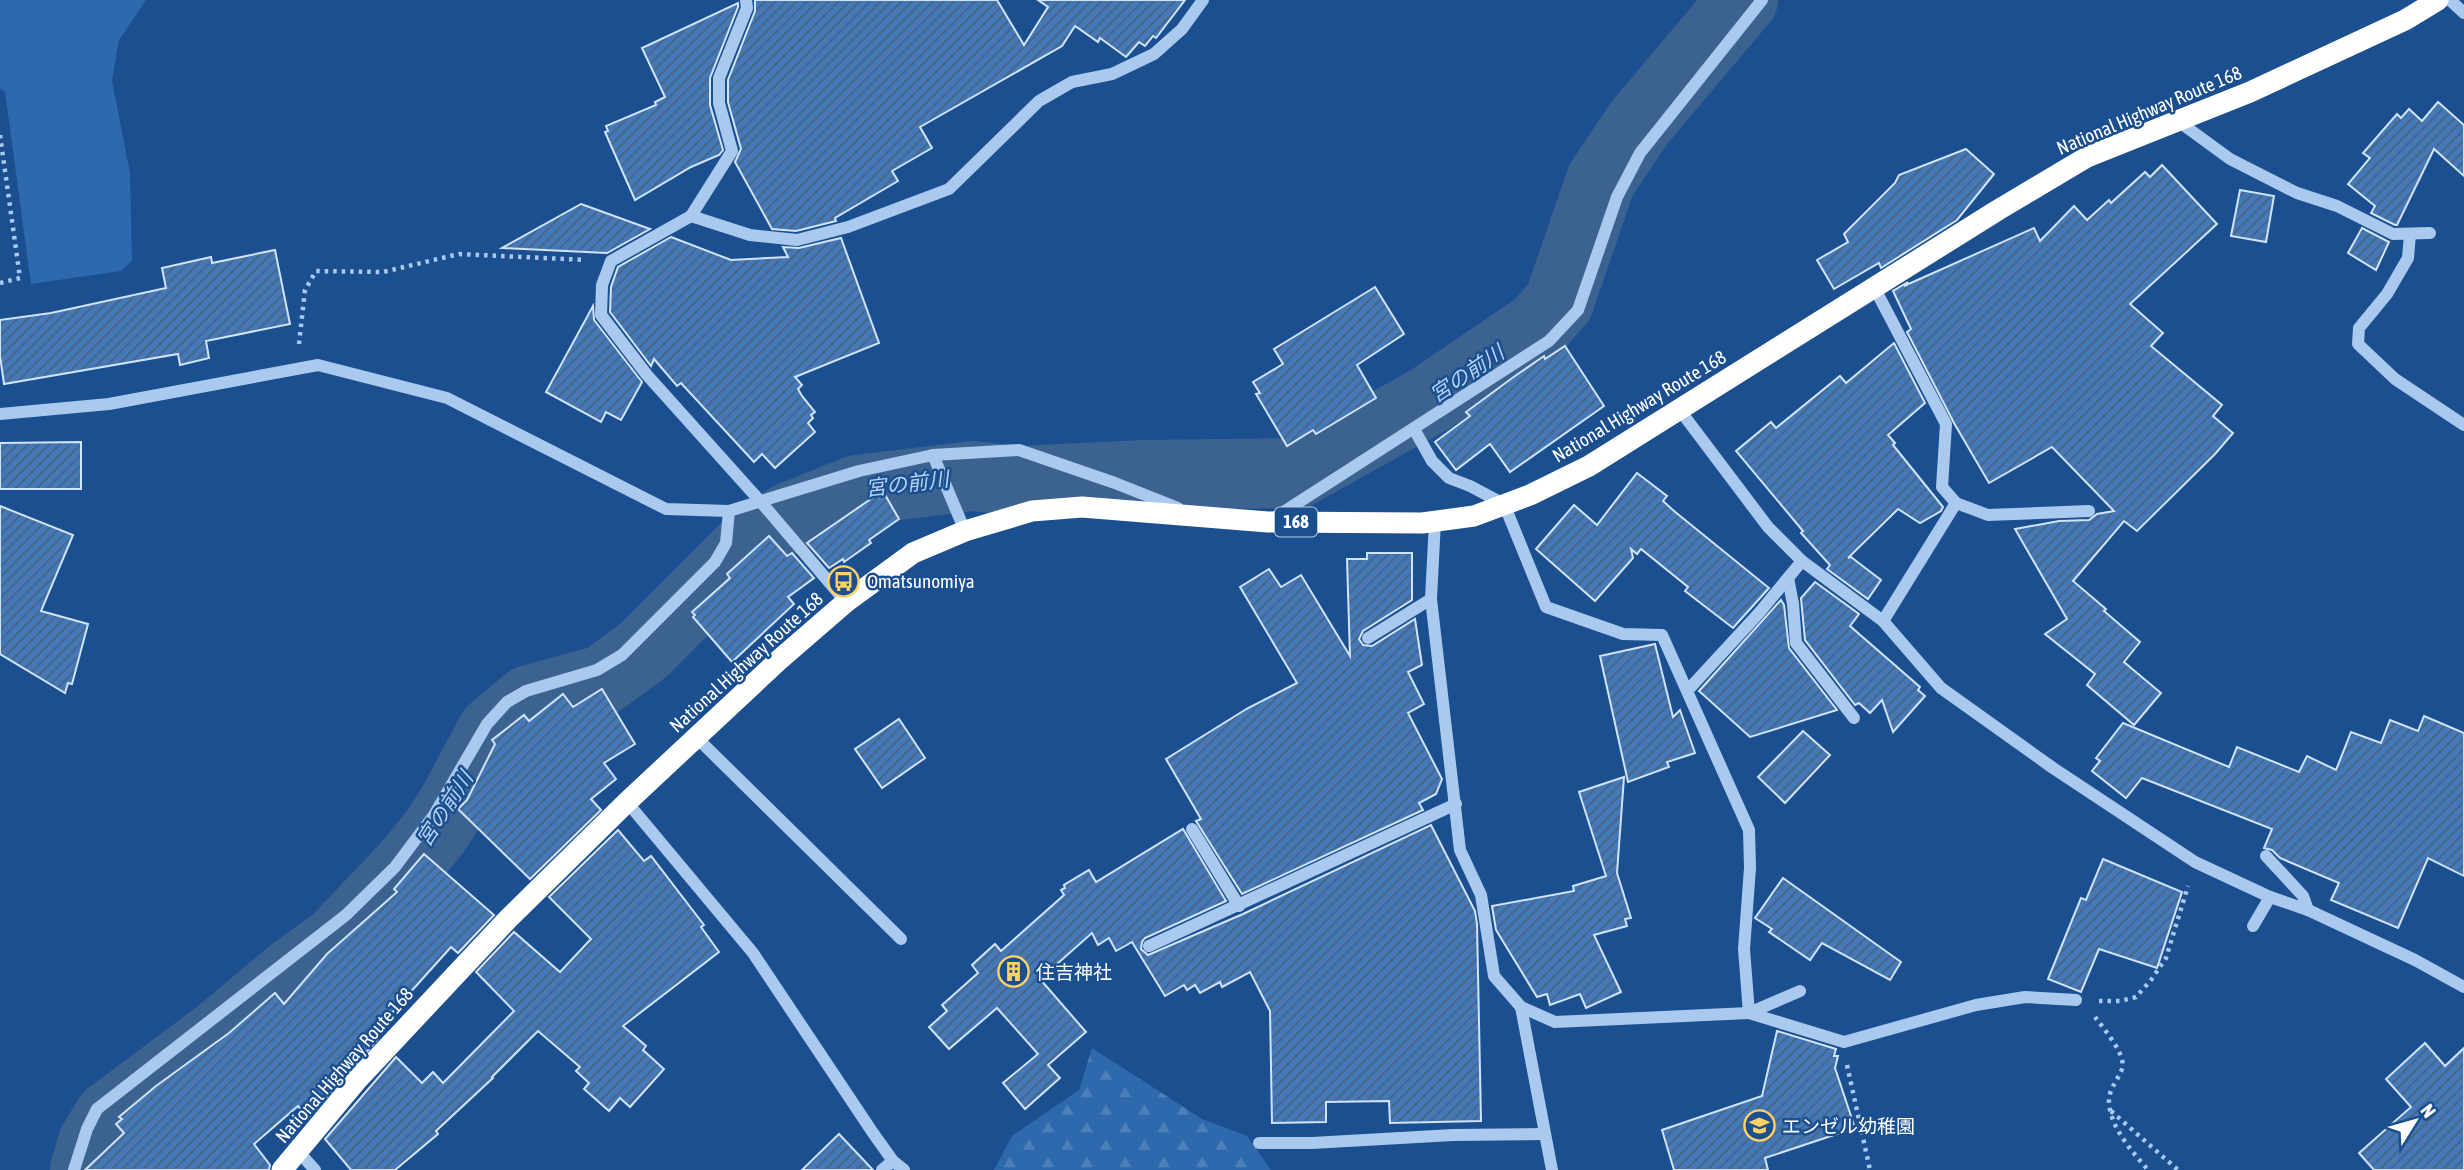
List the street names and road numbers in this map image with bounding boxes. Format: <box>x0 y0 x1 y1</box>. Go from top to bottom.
street label: National Highway Route 168 <box>2053 61 2245 159</box>
street label: National Highway Route 168 <box>1548 345 1730 467</box>
road number: 168 <box>1275 508 1317 536</box>
street label: National Highway Route 168 <box>665 587 827 737</box>
street label: National Highway Route 168 <box>271 983 417 1147</box>

